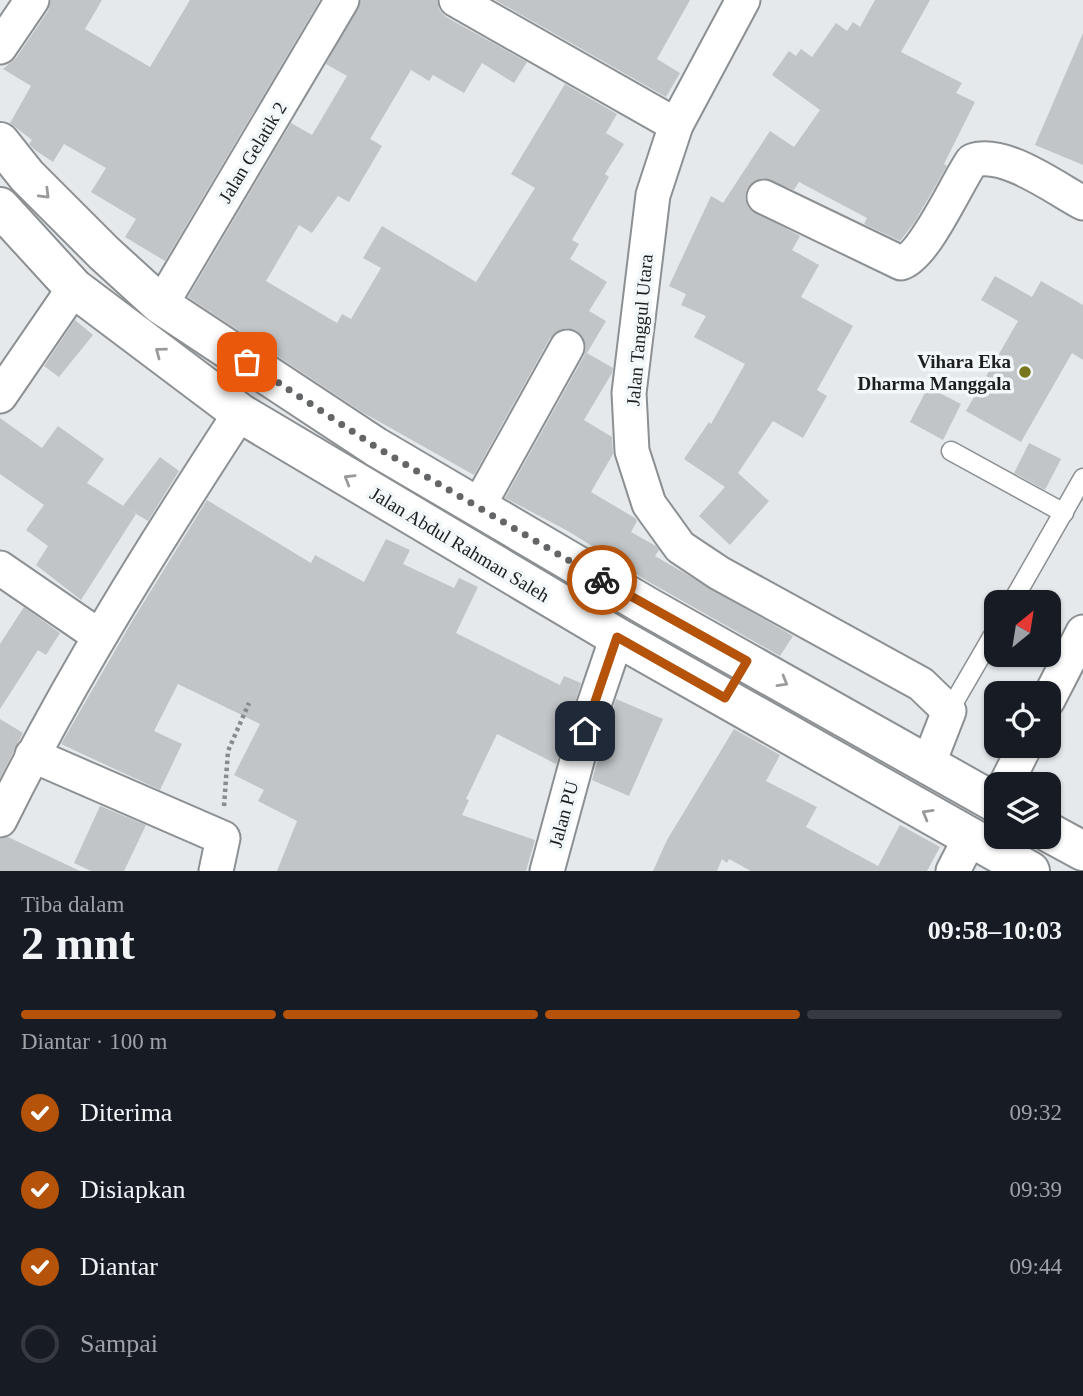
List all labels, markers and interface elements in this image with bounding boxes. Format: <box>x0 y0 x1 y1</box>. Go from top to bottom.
street label: Jalan Gelatik 2 <box>214 98 291 207</box>
one-way arrow <box>36 185 49 198</box>
street label: Jalan Tanggul Utara <box>622 253 657 407</box>
pin <box>217 332 277 392</box>
icon: bag <box>228 343 266 381</box>
one-way arrow <box>155 348 168 360</box>
place label: Vihara Eka Dharma Manggala <box>857 351 1011 394</box>
marker: Vihara Eka Dharma Manggala <box>1017 364 1033 380</box>
one-way arrow <box>343 474 356 487</box>
street label: Jalan Abdul Rahman Saleh <box>366 483 554 607</box>
courier <box>567 545 637 615</box>
icon: bike <box>583 561 621 599</box>
north arrow <box>984 590 1060 667</box>
map controls <box>984 590 1061 849</box>
one-way arrow <box>776 674 789 687</box>
button: locate <box>984 681 1061 758</box>
pin <box>555 701 615 761</box>
icon: home <box>566 712 604 750</box>
button: layers <box>984 772 1061 849</box>
street label: Jalan PU <box>545 778 583 850</box>
one-way arrow <box>922 809 935 822</box>
text: Tiba dalam <box>21 892 124 917</box>
text: 09:58–10:03 <box>928 916 1062 945</box>
text: 2 mnt <box>21 918 135 969</box>
text: Diantar · 100 m <box>21 1029 167 1054</box>
icon: check <box>21 1094 59 1132</box>
text: Diterima <box>80 1098 172 1127</box>
text: 09:32 <box>1010 1100 1062 1125</box>
icon: check <box>21 1171 59 1209</box>
text: Disiapkan <box>80 1175 185 1204</box>
text: 09:39 <box>1010 1177 1062 1202</box>
icon: check <box>21 1248 59 1286</box>
text: Diantar <box>80 1252 158 1281</box>
text: 09:44 <box>1010 1254 1062 1279</box>
text: Sampai <box>80 1329 158 1358</box>

